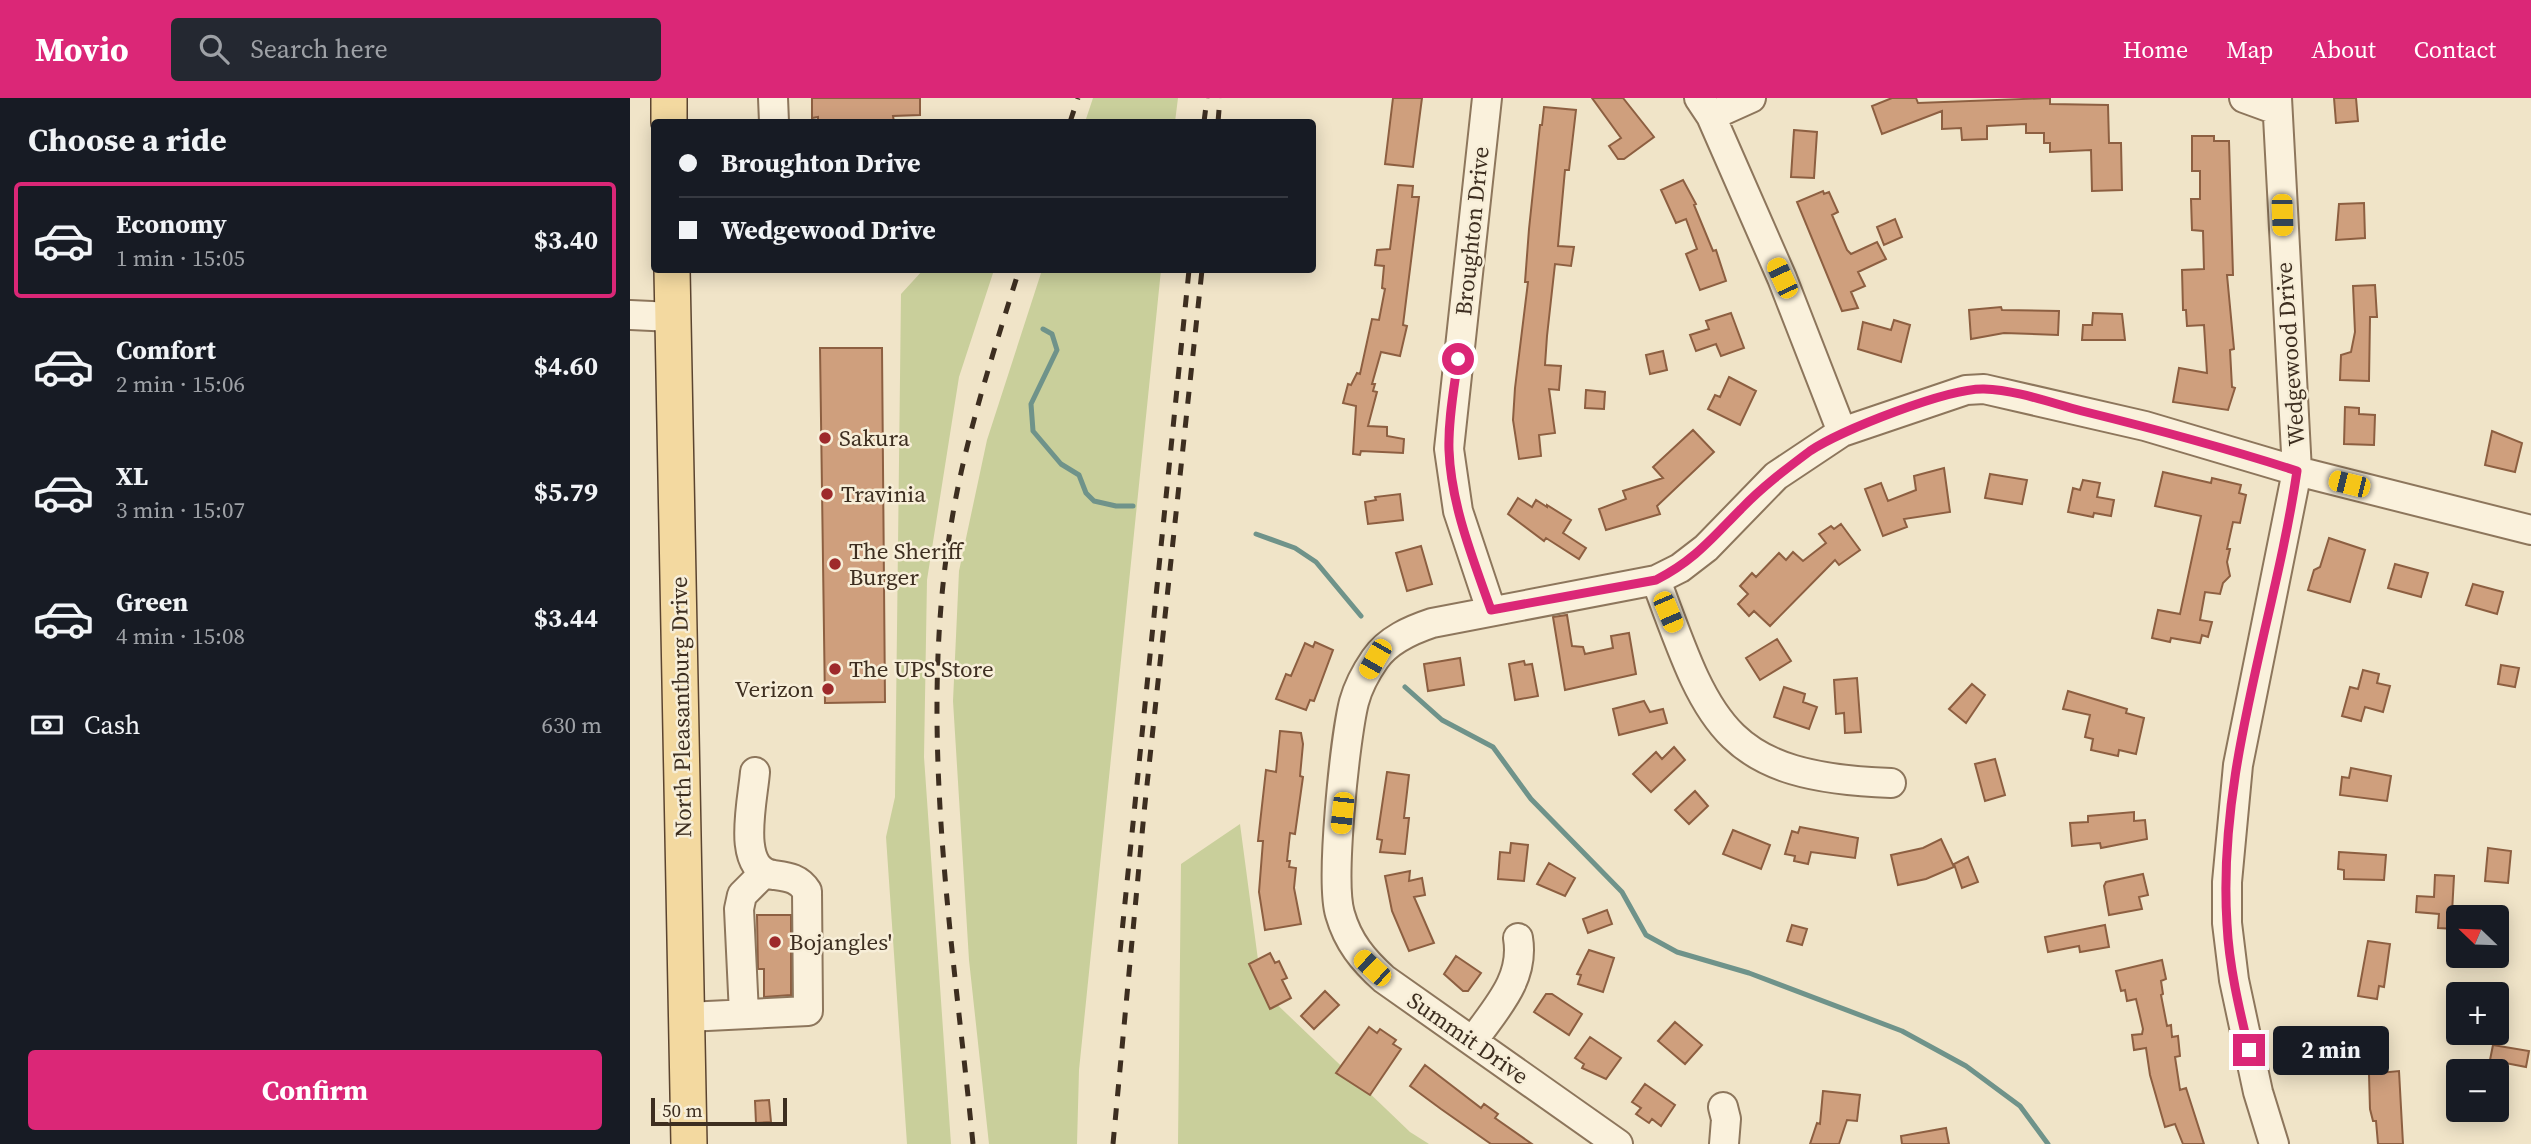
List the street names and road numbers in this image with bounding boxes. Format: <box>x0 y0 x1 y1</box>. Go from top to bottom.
street label: Broughton Drive <box>1447 145 1497 317</box>
street label: Wedgewood Drive <box>2268 261 2312 447</box>
street label: North Pleasantburg Drive <box>663 576 699 838</box>
street label: Summit Drive <box>1401 984 1535 1092</box>

